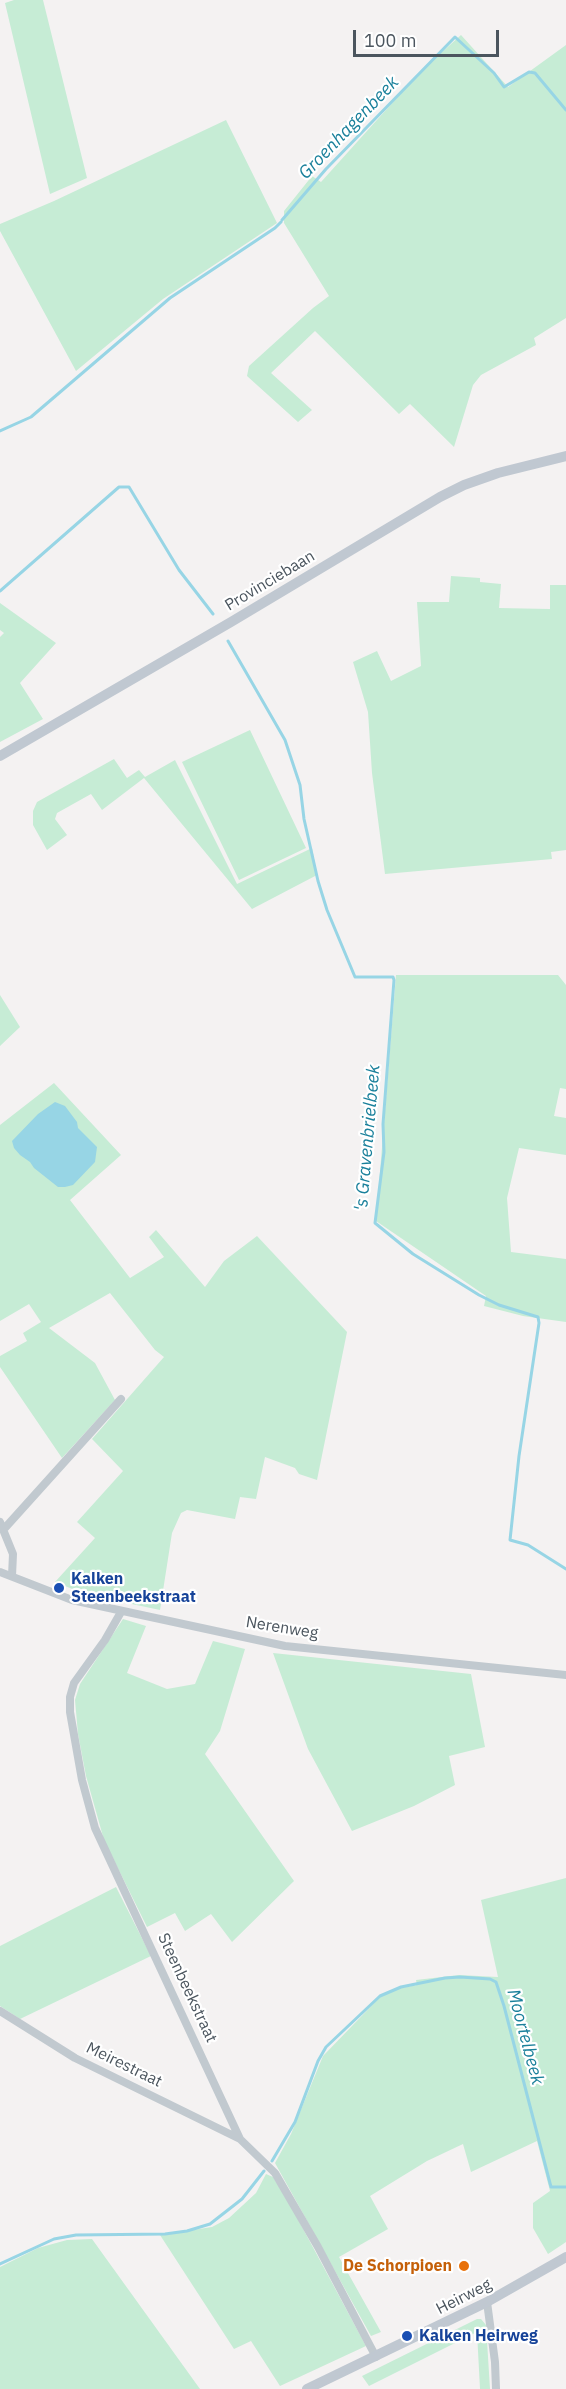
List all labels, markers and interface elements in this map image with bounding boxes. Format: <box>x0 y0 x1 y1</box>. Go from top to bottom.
scale bar <box>356 18 502 56</box>
text: 100 m <box>364 29 416 52</box>
water label: Groenhagenbeek <box>294 72 404 184</box>
street label: Provinciebaan <box>222 547 318 615</box>
water label: 's Gravenbrielbeek <box>351 1064 385 1212</box>
place label: Kalken Steenbeekstraat <box>71 1569 196 1607</box>
marker: Kalken Steenbeekstraat <box>52 1581 66 1595</box>
street label: Nerenweg <box>244 1613 320 1643</box>
street label: Steenbeekstraat <box>153 1930 221 2046</box>
water label: Moortelbeek <box>502 1987 548 2087</box>
street label: Meirestraat <box>83 2038 165 2092</box>
place label: De Schorpioen <box>343 2256 452 2276</box>
marker: De Schorpioen <box>457 2259 471 2273</box>
street label: Heirweg <box>433 2275 495 2319</box>
place label: Kalken Heirweg <box>419 2326 538 2346</box>
marker: Kalken Heirweg <box>400 2329 414 2343</box>

